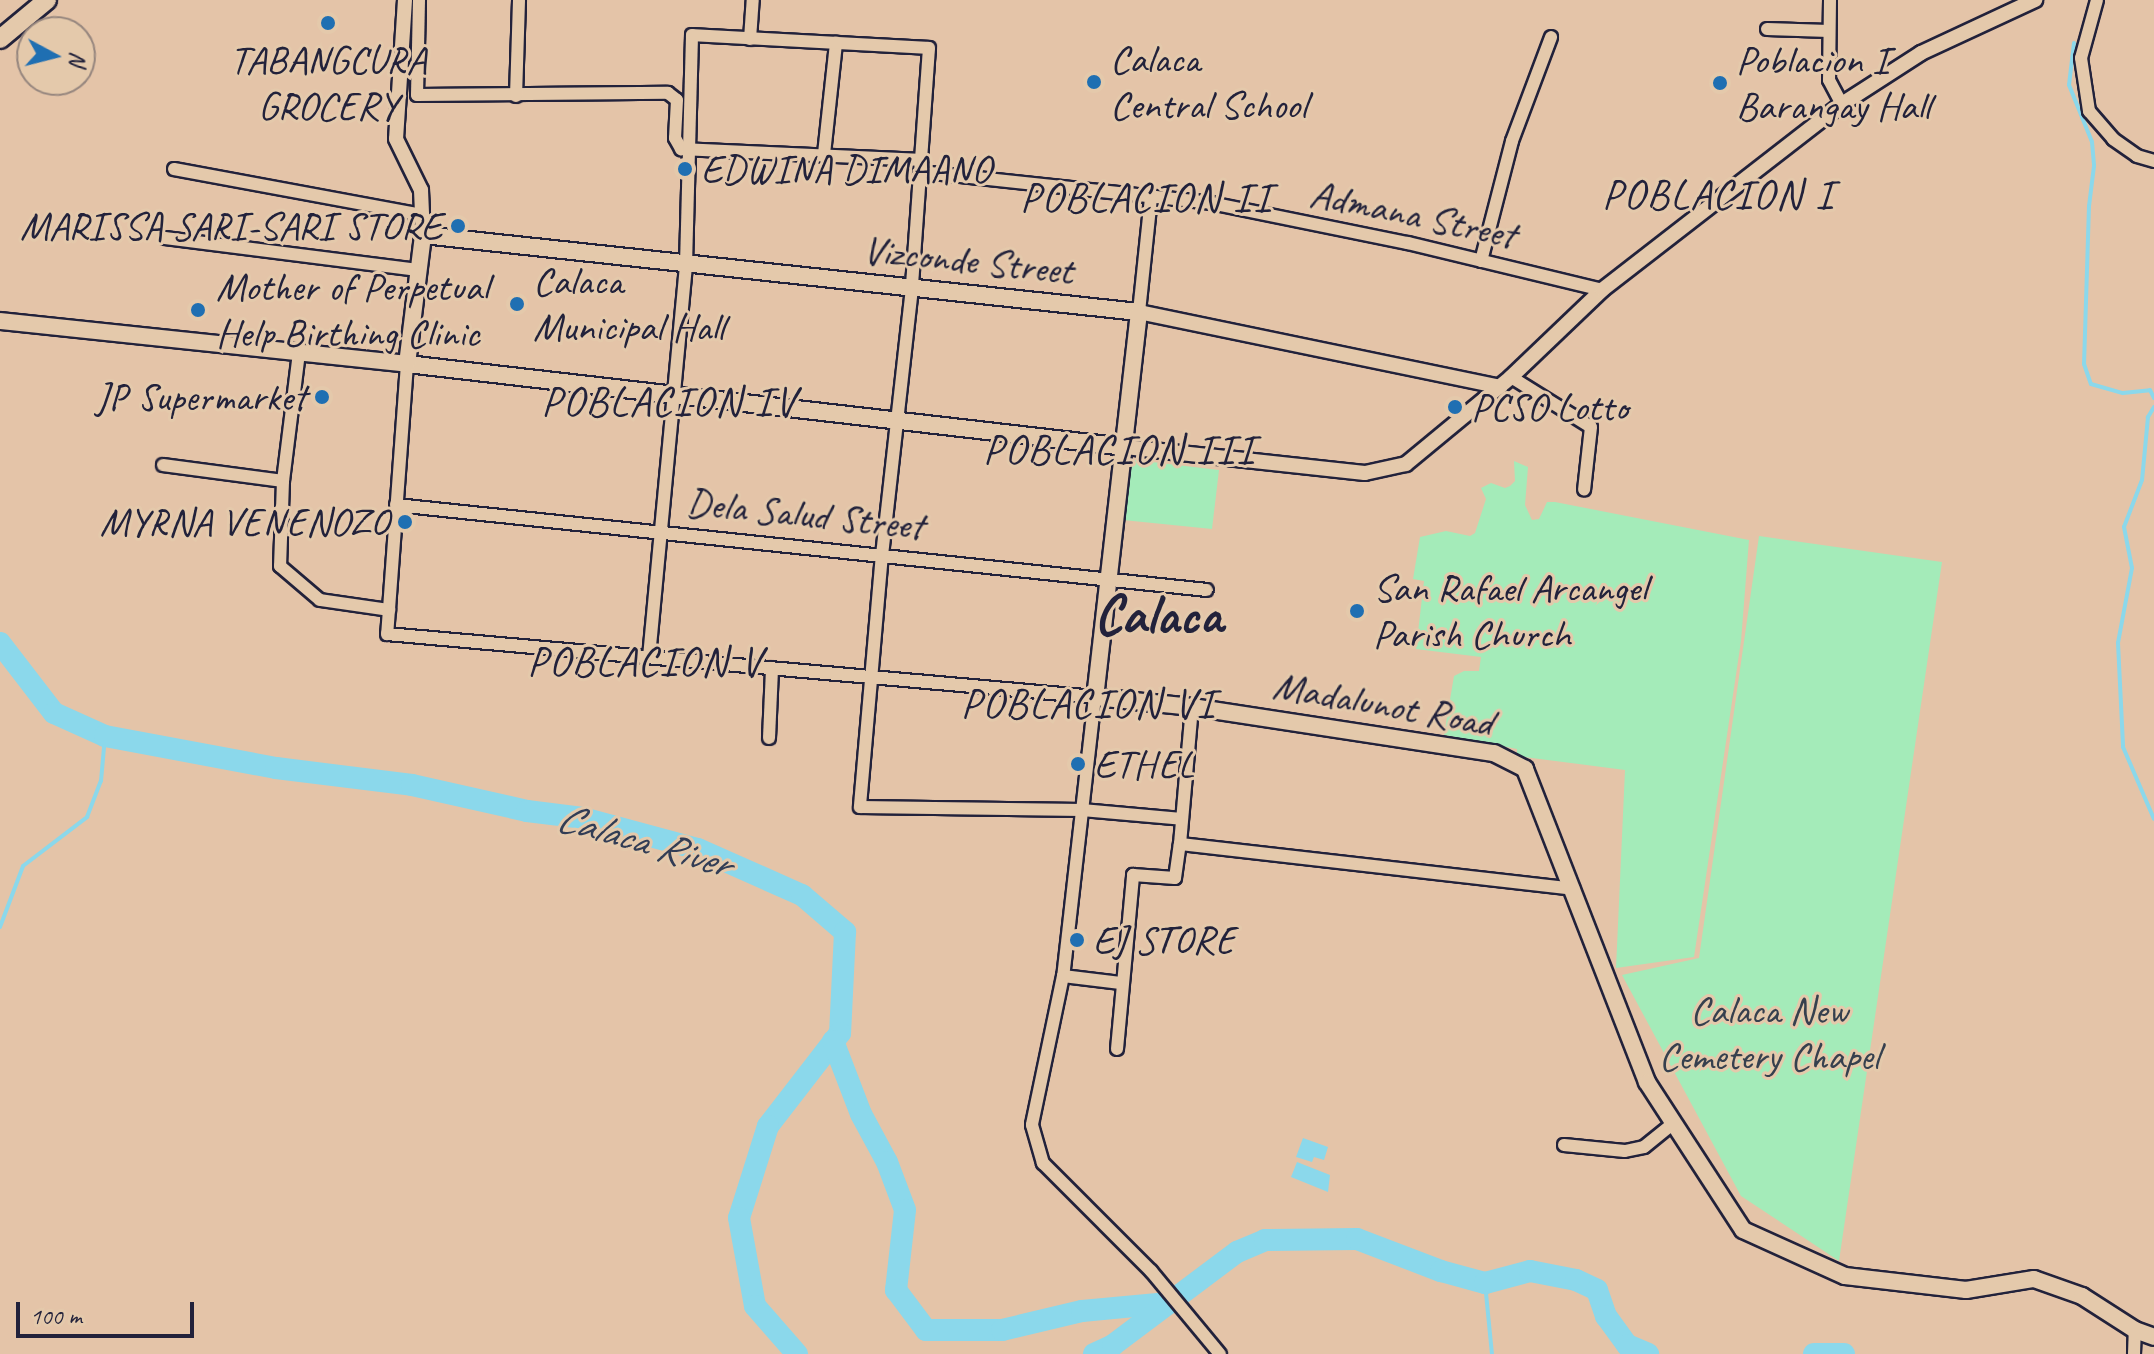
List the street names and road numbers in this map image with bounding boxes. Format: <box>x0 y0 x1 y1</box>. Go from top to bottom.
street label: Admana Street <box>1306 169 1520 259</box>
street label: Vizconde Street <box>860 225 1076 295</box>
street label: Dela Salud Street <box>683 478 927 550</box>
street label: Madalunot Road <box>1270 661 1496 747</box>

